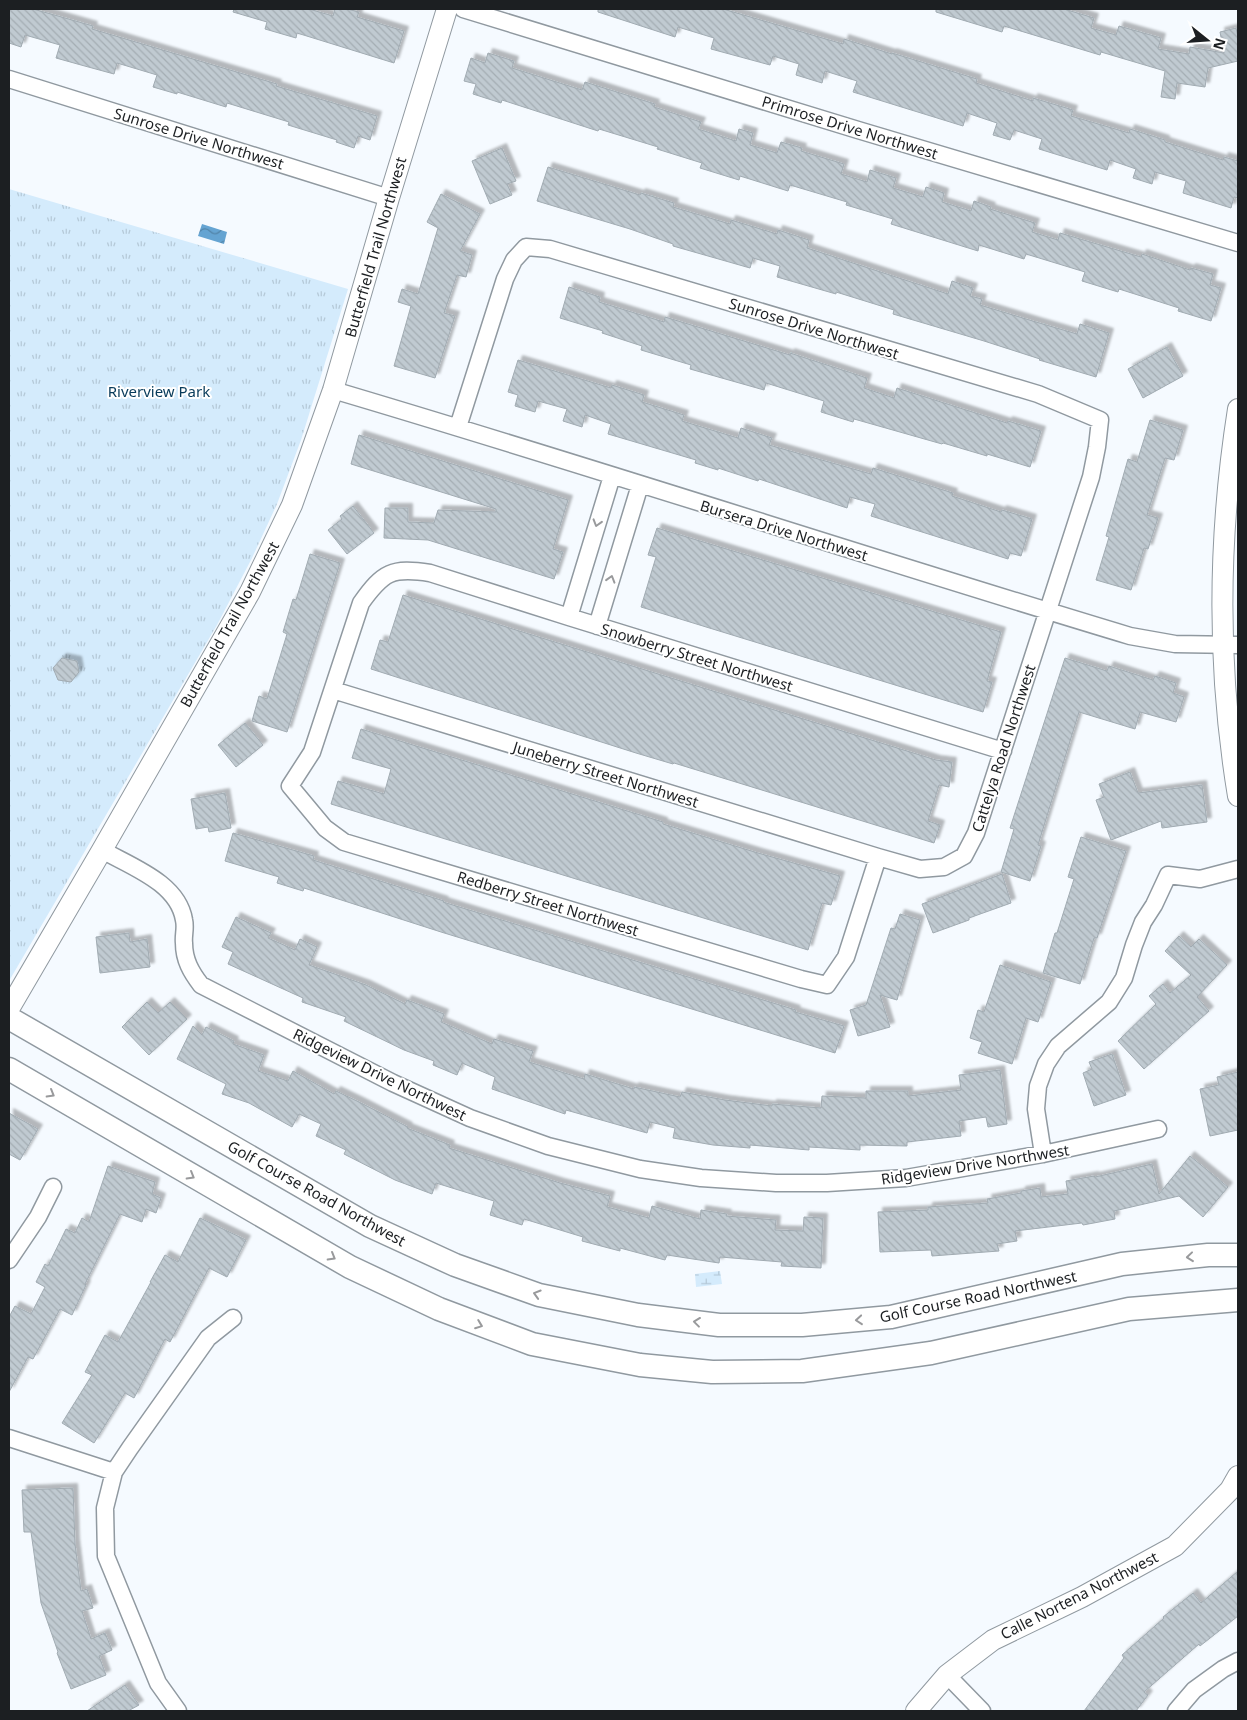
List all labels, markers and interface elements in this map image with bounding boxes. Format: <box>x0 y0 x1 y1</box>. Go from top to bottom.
north arrow <box>1182 15 1232 65</box>
text: N <box>1209 36 1231 52</box>
street label: Primrose Drive Northwest <box>760 91 941 163</box>
street label: Sunrose Drive Northwest <box>112 103 287 174</box>
street label: Butterfield Trail Northwest <box>340 154 411 340</box>
street label: Sunrose Drive Northwest <box>727 293 902 364</box>
park label: Riverview Park <box>108 381 210 401</box>
street label: Bursera Drive Northwest <box>698 495 871 565</box>
one-way arrow <box>593 518 603 527</box>
street label: Butterfield Trail Northwest <box>175 537 283 711</box>
one-way arrow <box>605 576 615 584</box>
street label: Snowberry Street Northwest <box>599 618 796 696</box>
street label: Cattelya Road Northwest <box>966 661 1040 834</box>
street label: Juneberry Street Northwest <box>509 736 702 812</box>
street label: Redberry Street Northwest <box>455 866 642 940</box>
street label: Ridgeview Drive Northwest <box>290 1023 470 1125</box>
one-way arrow <box>45 1087 54 1097</box>
street label: Golf Course Road Northwest <box>224 1136 410 1251</box>
street label: Ridgeview Drive Northwest <box>879 1139 1071 1189</box>
one-way arrow <box>186 1169 195 1179</box>
one-way arrow <box>326 1251 335 1261</box>
one-way arrow <box>1185 1251 1193 1262</box>
street label: Golf Course Road Northwest <box>878 1265 1079 1327</box>
one-way arrow <box>533 1289 541 1299</box>
one-way arrow <box>854 1314 862 1325</box>
one-way arrow <box>692 1317 700 1328</box>
one-way arrow <box>475 1319 483 1329</box>
street label: Calle Nortena Northwest <box>997 1546 1162 1643</box>

